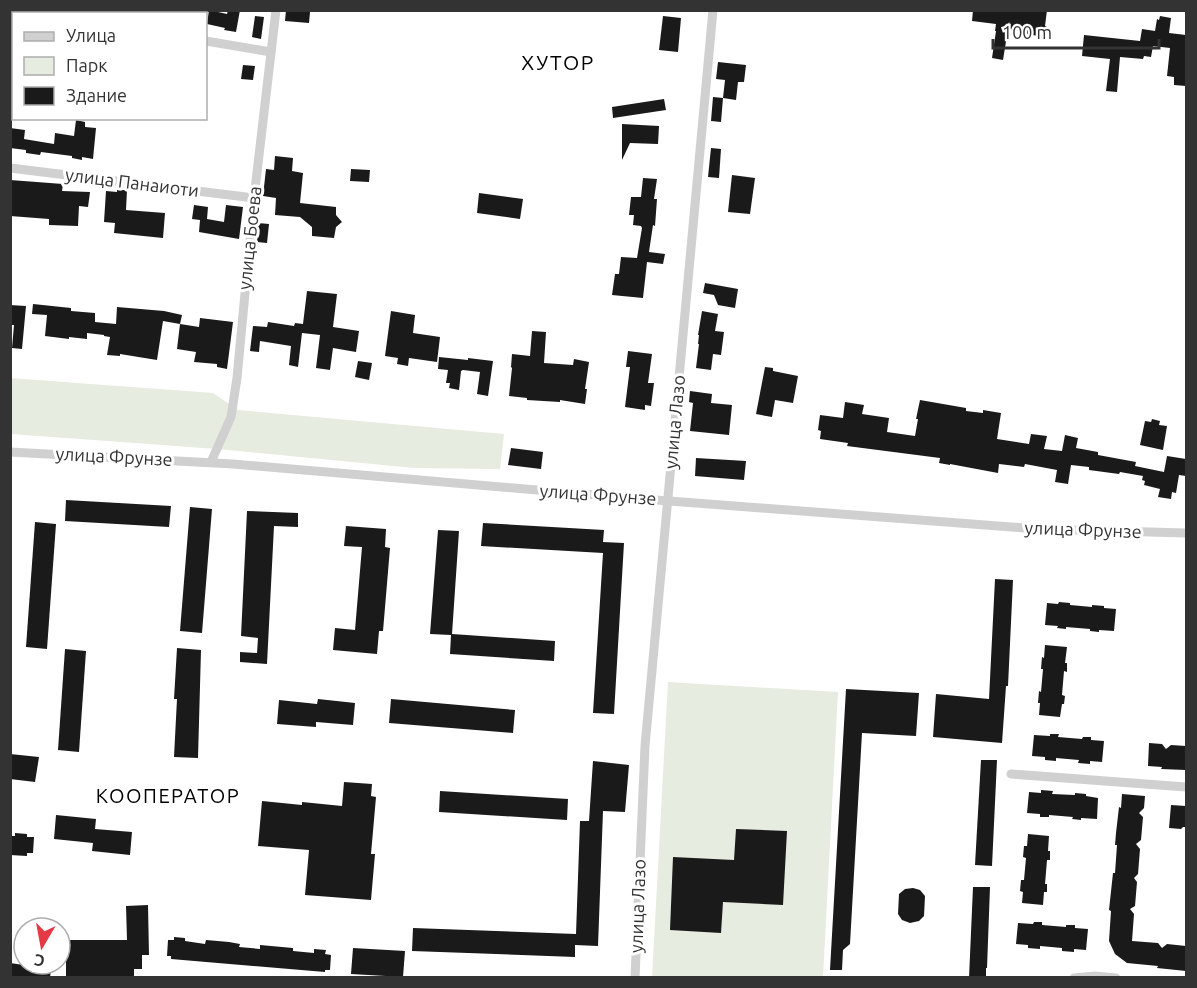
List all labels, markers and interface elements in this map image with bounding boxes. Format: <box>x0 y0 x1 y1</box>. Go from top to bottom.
legend <box>12 12 207 120</box>
scale bar <box>993 12 1160 50</box>
text: 100 m <box>1002 22 1052 42</box>
text: Улица <box>66 25 116 45</box>
district label: ХУТОР <box>521 50 595 74</box>
text: Парк <box>66 55 107 75</box>
text: Здание <box>66 85 127 105</box>
street label: улица Панаиоти <box>64 164 200 200</box>
street label: улица Боева <box>234 185 264 291</box>
street label: улица Лазо <box>660 374 688 470</box>
street label: улица Фрунзе <box>55 443 173 469</box>
street label: улица Фрунзе <box>539 480 657 508</box>
street label: улица Фрунзе <box>1024 517 1142 541</box>
district label: КООПЕРАТОР <box>96 784 240 807</box>
street label: улица Лазо <box>625 859 649 953</box>
north arrow <box>12 916 72 976</box>
text: С <box>33 951 46 971</box>

